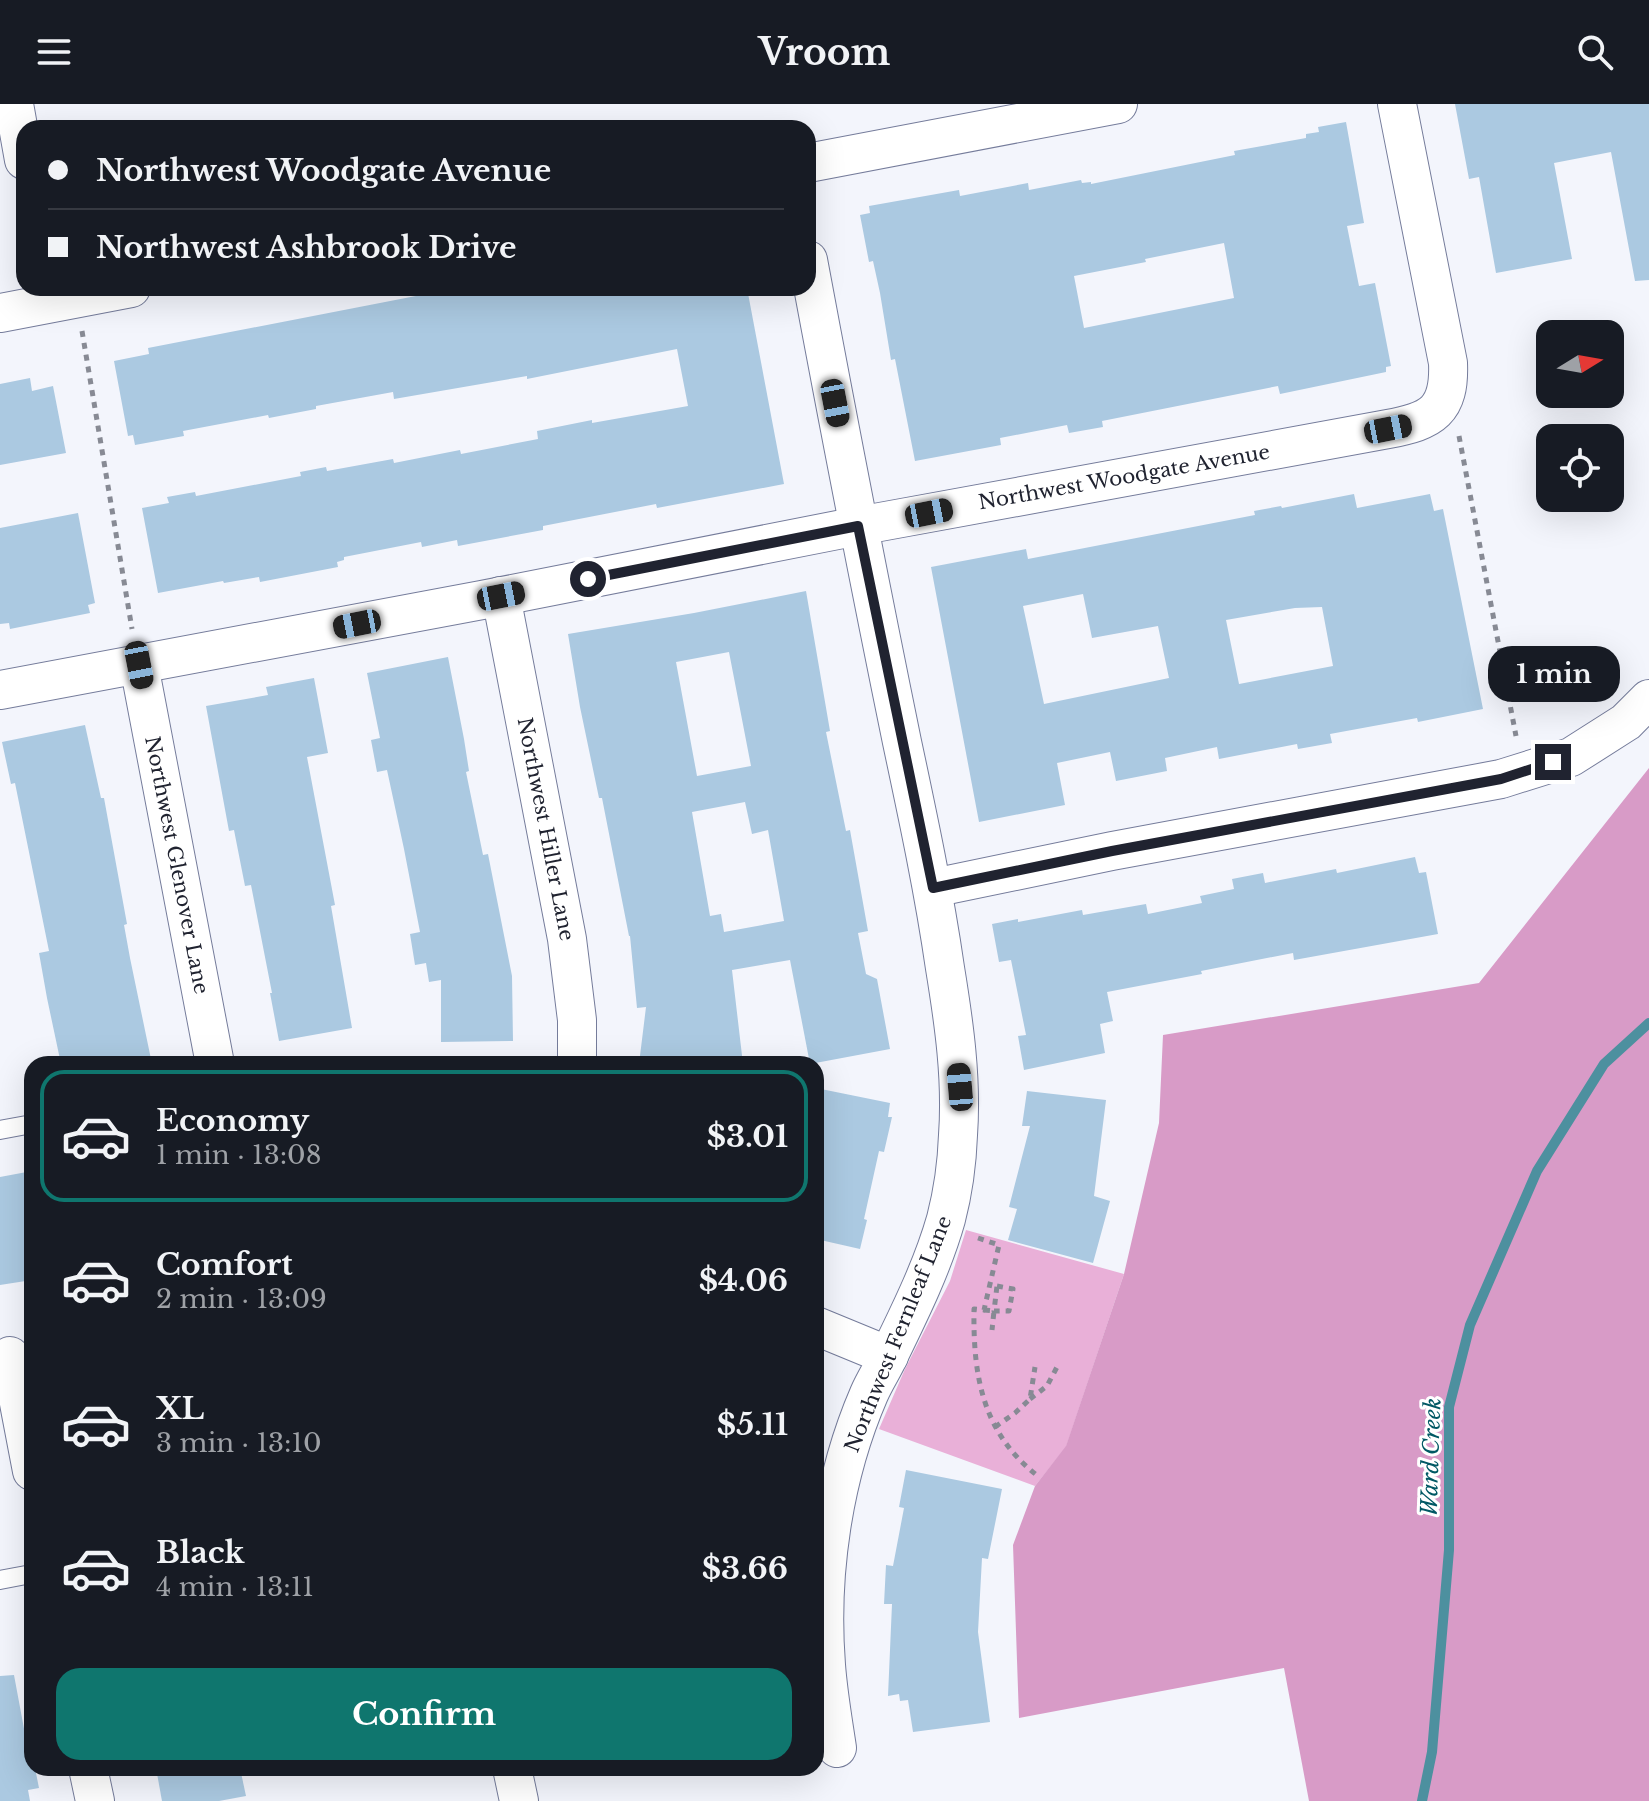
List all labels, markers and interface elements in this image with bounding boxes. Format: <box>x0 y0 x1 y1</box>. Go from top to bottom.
icon: menu <box>32 30 76 74</box>
text: Vroom <box>759 30 890 75</box>
icon: search <box>1573 30 1617 74</box>
text: Northwest Woodgate Avenue <box>96 152 551 189</box>
text: Northwest Ashbrook Drive <box>96 229 517 266</box>
north arrow <box>1536 320 1624 408</box>
map controls <box>1536 320 1624 512</box>
car <box>819 377 851 429</box>
car <box>1362 413 1414 445</box>
button: locate <box>1536 424 1624 512</box>
street label: Northwest Woodgate Avenue <box>976 440 1272 514</box>
car <box>903 497 955 529</box>
route start <box>570 561 606 597</box>
car <box>475 580 527 612</box>
car <box>331 608 383 640</box>
car <box>123 639 155 691</box>
callout: 1 min <box>1487 646 1619 702</box>
text: 1 min <box>1516 658 1592 690</box>
street label: Northwest Hiller Lane <box>513 715 579 943</box>
street label: Northwest Glenover Lane <box>140 734 214 996</box>
route end <box>1535 744 1571 780</box>
car <box>946 1062 974 1112</box>
icon: car <box>60 1100 132 1172</box>
text: Economy <box>156 1102 309 1139</box>
text: $3.01 <box>707 1118 788 1155</box>
text: 1 min · 13:08 <box>156 1139 321 1171</box>
street label: Northwest Fernleaf Lane <box>840 1212 956 1456</box>
icon: car <box>60 1244 132 1316</box>
text: Comfort <box>156 1246 293 1283</box>
text: $4.06 <box>699 1262 788 1299</box>
text: 2 min · 13:09 <box>156 1283 327 1315</box>
icon: car <box>60 1388 132 1460</box>
text: XL <box>156 1390 204 1427</box>
water label: Ward Creek <box>1415 1397 1447 1517</box>
text: $5.11 <box>717 1406 788 1443</box>
text: 3 min · 13:10 <box>156 1427 322 1459</box>
icon: car <box>60 1532 132 1604</box>
text: Black <box>156 1534 244 1571</box>
text: $3.66 <box>702 1550 788 1587</box>
text: 4 min · 13:11 <box>156 1571 314 1603</box>
button: Confirm <box>56 1668 792 1760</box>

